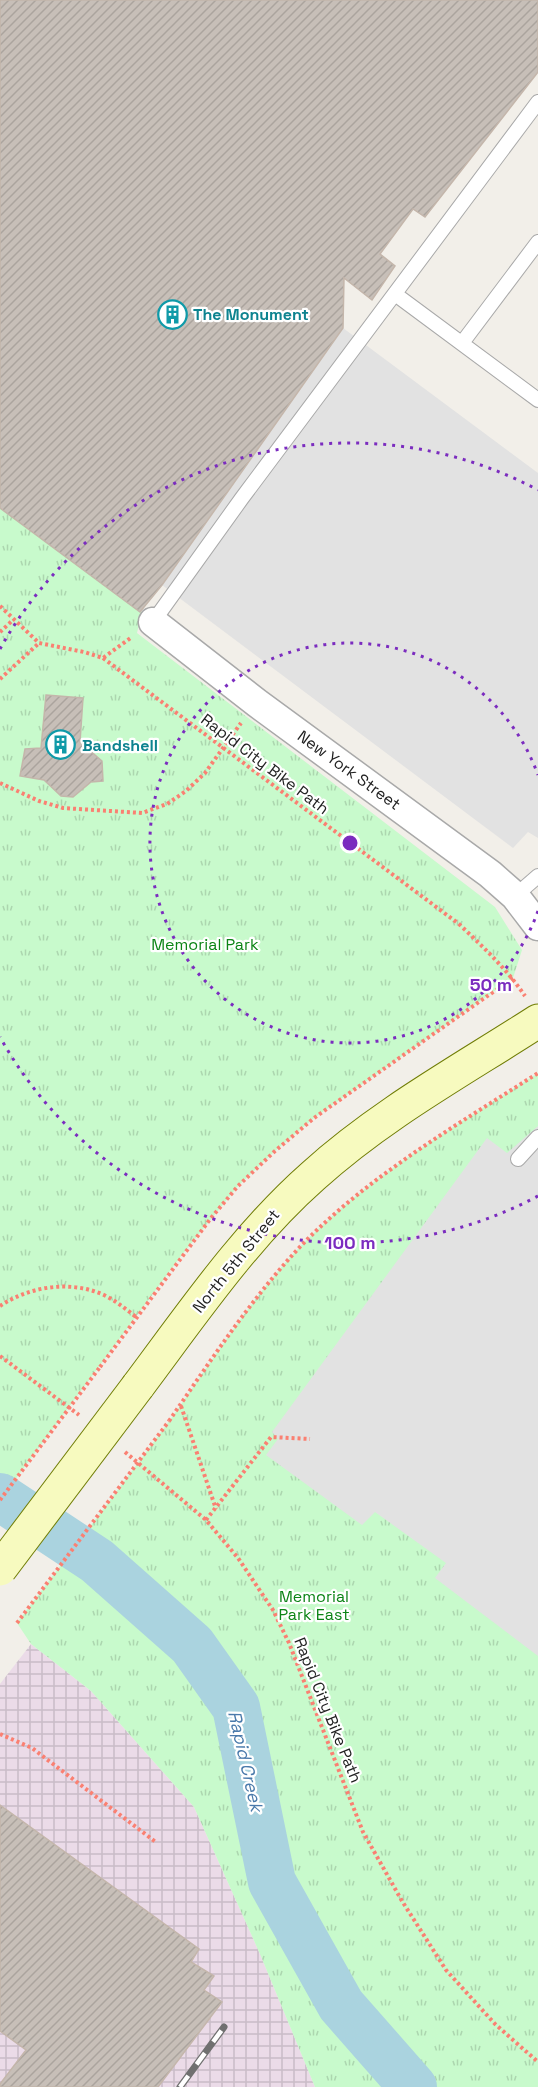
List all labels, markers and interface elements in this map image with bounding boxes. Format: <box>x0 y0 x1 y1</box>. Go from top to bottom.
building icon: The Monument <box>156 298 188 330</box>
place label: The Monument <box>193 304 309 325</box>
street label: Rapid City Bike Path <box>197 709 333 819</box>
street label: New York Street <box>293 725 405 815</box>
building icon: Bandshell <box>45 729 77 761</box>
place label: Bandshell <box>82 735 158 756</box>
centre of rings <box>340 833 360 853</box>
park label: Memorial Park <box>151 934 259 955</box>
text: 50 m <box>470 973 512 996</box>
street label: North 5th Street <box>188 1205 284 1317</box>
text: 100 m <box>324 1231 376 1254</box>
park label: Memorial Park East <box>278 1586 350 1625</box>
street label: Rapid City Bike Path <box>289 1634 367 1786</box>
water label: Rapid Creek <box>223 1708 269 1816</box>

